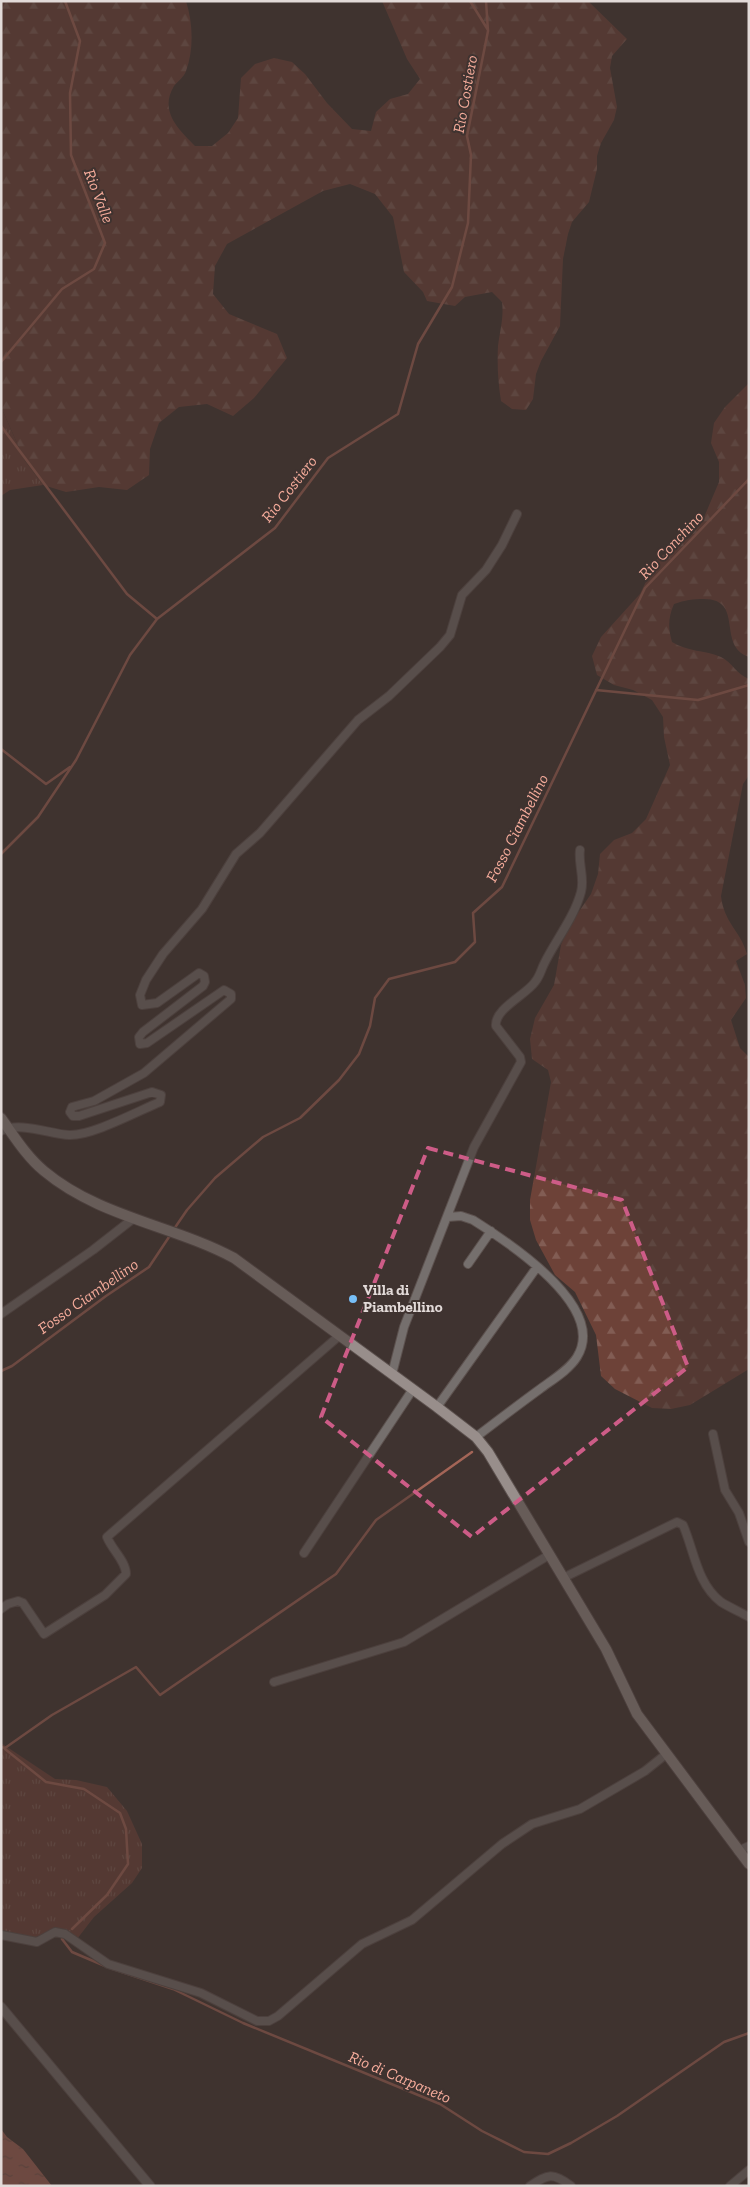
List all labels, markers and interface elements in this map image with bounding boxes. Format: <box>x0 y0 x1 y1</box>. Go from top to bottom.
water label: Rio Costiero <box>449 53 481 135</box>
water label: Rio Valle <box>80 166 118 226</box>
water label: Rio Costiero <box>257 452 321 526</box>
water label: Rio Conchino <box>635 507 707 583</box>
water label: Fosso Ciambellino <box>482 771 552 885</box>
water label: Fosso Ciambellino <box>34 1254 142 1338</box>
place label: Villa di Piambellino <box>363 1281 443 1316</box>
marker: Villa di Piambellino <box>347 1293 359 1305</box>
water label: Rio di Carpaneto <box>346 2047 454 2107</box>

